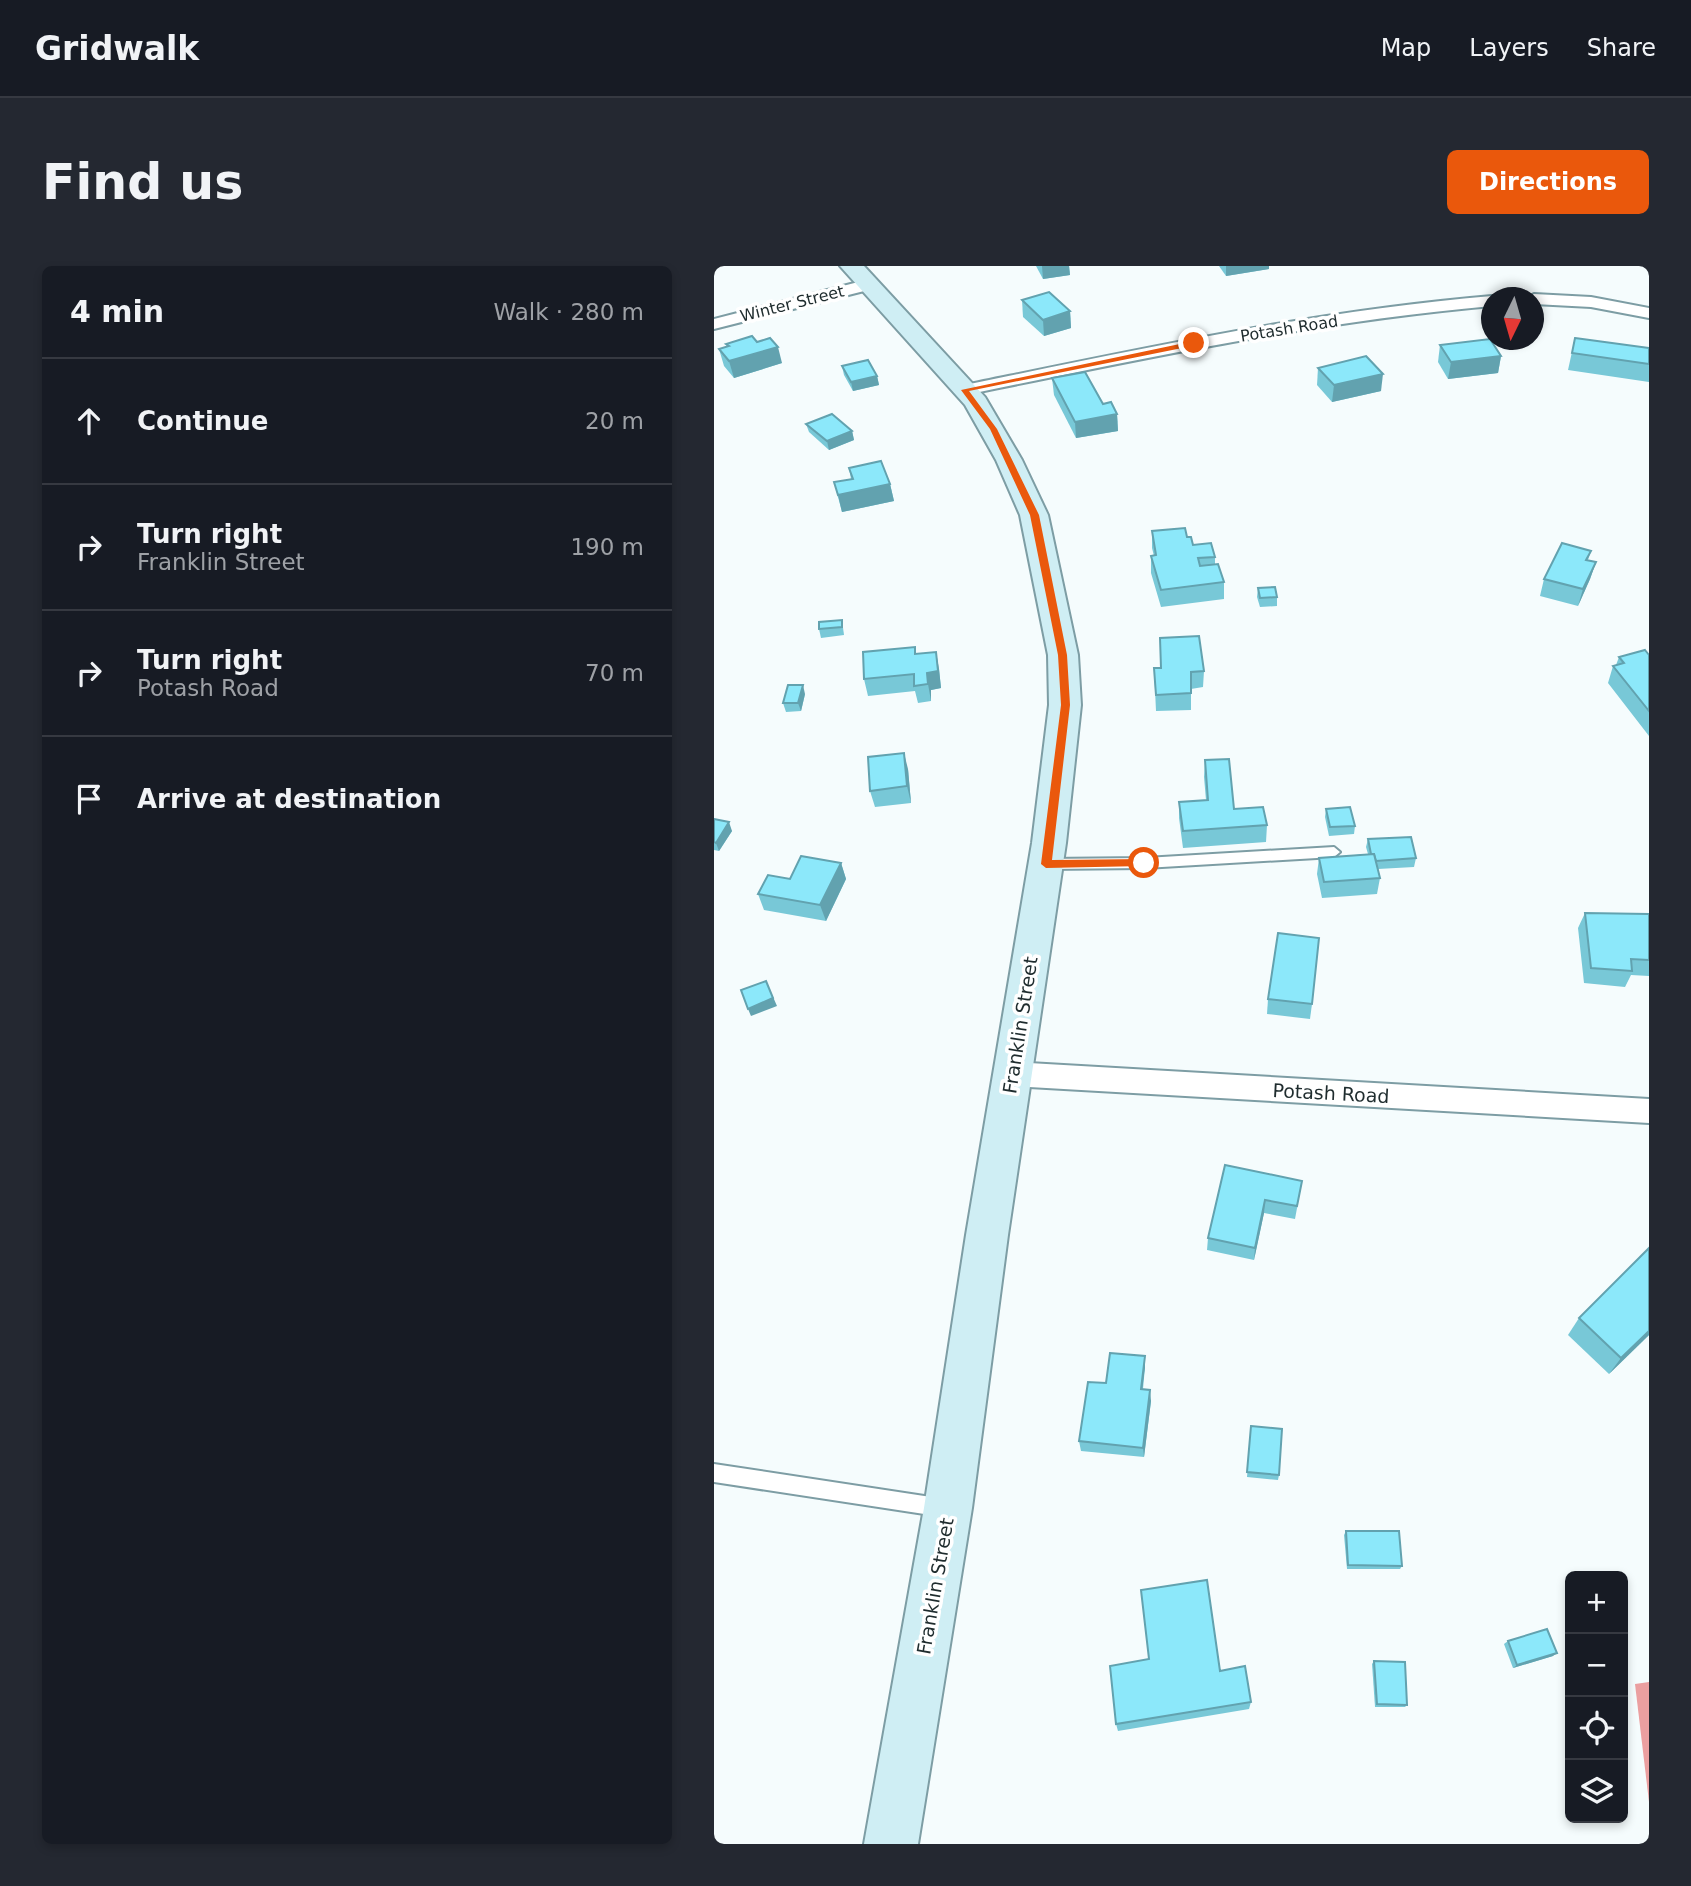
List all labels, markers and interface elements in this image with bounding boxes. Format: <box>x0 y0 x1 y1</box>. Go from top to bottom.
text: Gridwalk <box>35 29 199 68</box>
text: Map <box>1381 34 1431 62</box>
text: Layers <box>1469 34 1549 62</box>
text: Share <box>1587 34 1656 62</box>
button: Directions <box>1447 150 1649 214</box>
text: Find us <box>42 154 243 211</box>
street label: Winter Street <box>738 281 846 326</box>
north arrow <box>1481 287 1544 350</box>
text: 4 min <box>70 294 164 329</box>
text: Walk · 280 m <box>493 299 644 325</box>
street label: Potash Road <box>1239 311 1339 346</box>
route end <box>1178 327 1209 358</box>
icon: ahead <box>70 402 108 440</box>
text: Continue <box>137 406 268 436</box>
text: 20 m <box>585 408 644 434</box>
text: Turn right <box>137 519 282 549</box>
icon: right <box>70 528 108 566</box>
text: 190 m <box>570 534 644 560</box>
text: Franklin Street <box>137 549 305 575</box>
text: Turn right <box>137 645 282 675</box>
icon: right <box>70 654 108 692</box>
text: 70 m <box>585 660 644 686</box>
text: Potash Road <box>137 675 279 701</box>
icon: arrive <box>70 780 108 818</box>
text: Arrive at destination <box>137 784 441 814</box>
route start <box>1128 847 1159 878</box>
street label: Franklin Street <box>998 955 1042 1095</box>
street label: Potash Road <box>1272 1079 1390 1107</box>
street label: Franklin Street <box>912 1516 958 1656</box>
map controls <box>1565 1571 1628 1823</box>
button: + <box>1565 1571 1628 1634</box>
button: − <box>1565 1634 1628 1697</box>
button: locate <box>1565 1697 1628 1760</box>
button: layers <box>1565 1760 1628 1823</box>

